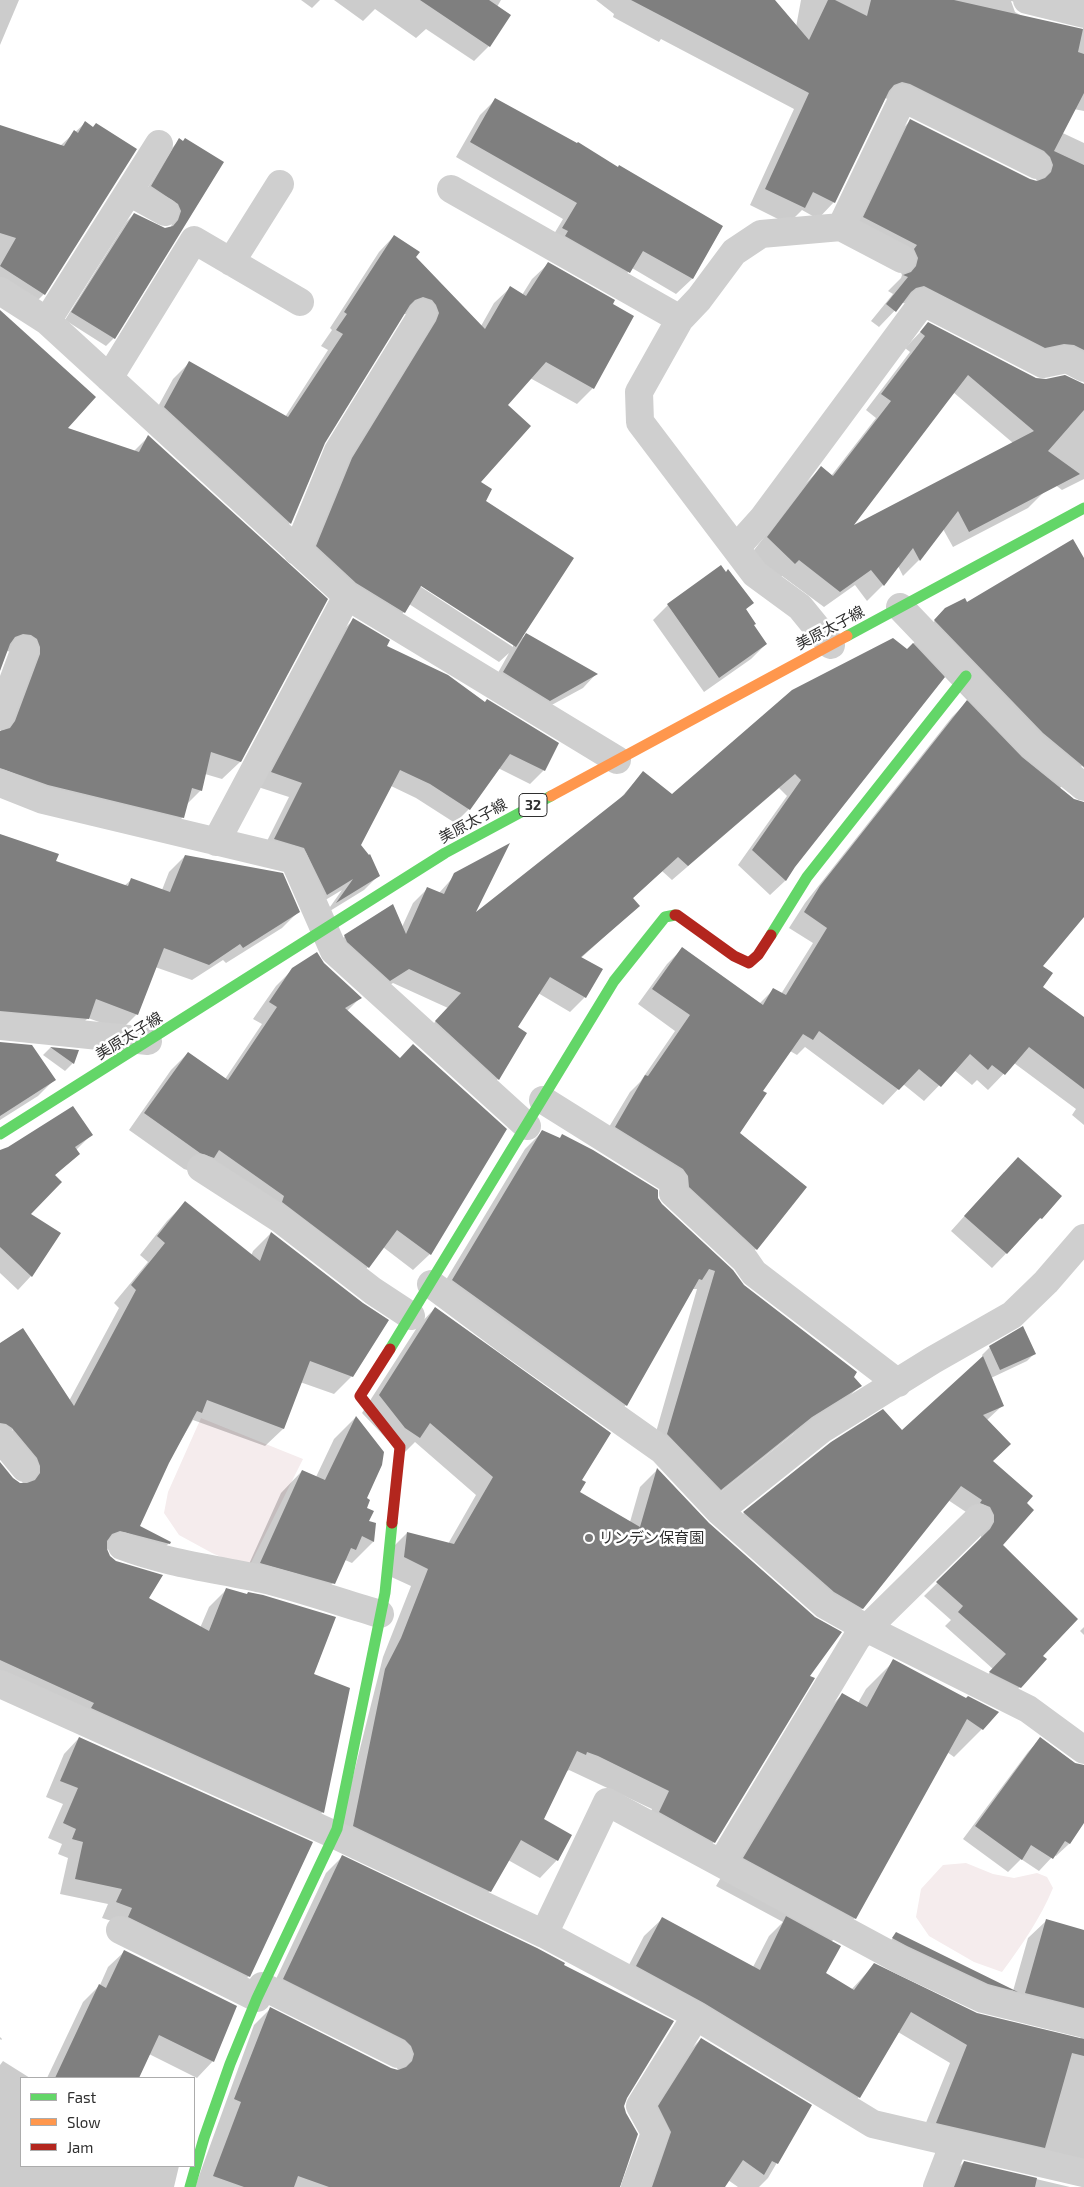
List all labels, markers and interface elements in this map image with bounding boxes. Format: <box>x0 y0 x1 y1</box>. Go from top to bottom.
street label: 美原太子線 <box>793 602 867 654</box>
road number: 32 <box>519 794 547 816</box>
street label: 美原太子線 <box>436 795 510 847</box>
street label: 美原太子線 <box>92 1008 166 1064</box>
place label: リンデン保育園 <box>599 1529 704 1547</box>
marker: リンデン保育園 <box>583 1532 595 1544</box>
legend <box>20 2077 195 2167</box>
text: Fast <box>67 2088 96 2106</box>
text: Slow <box>67 2113 101 2131</box>
text: Jam <box>67 2138 93 2156</box>

